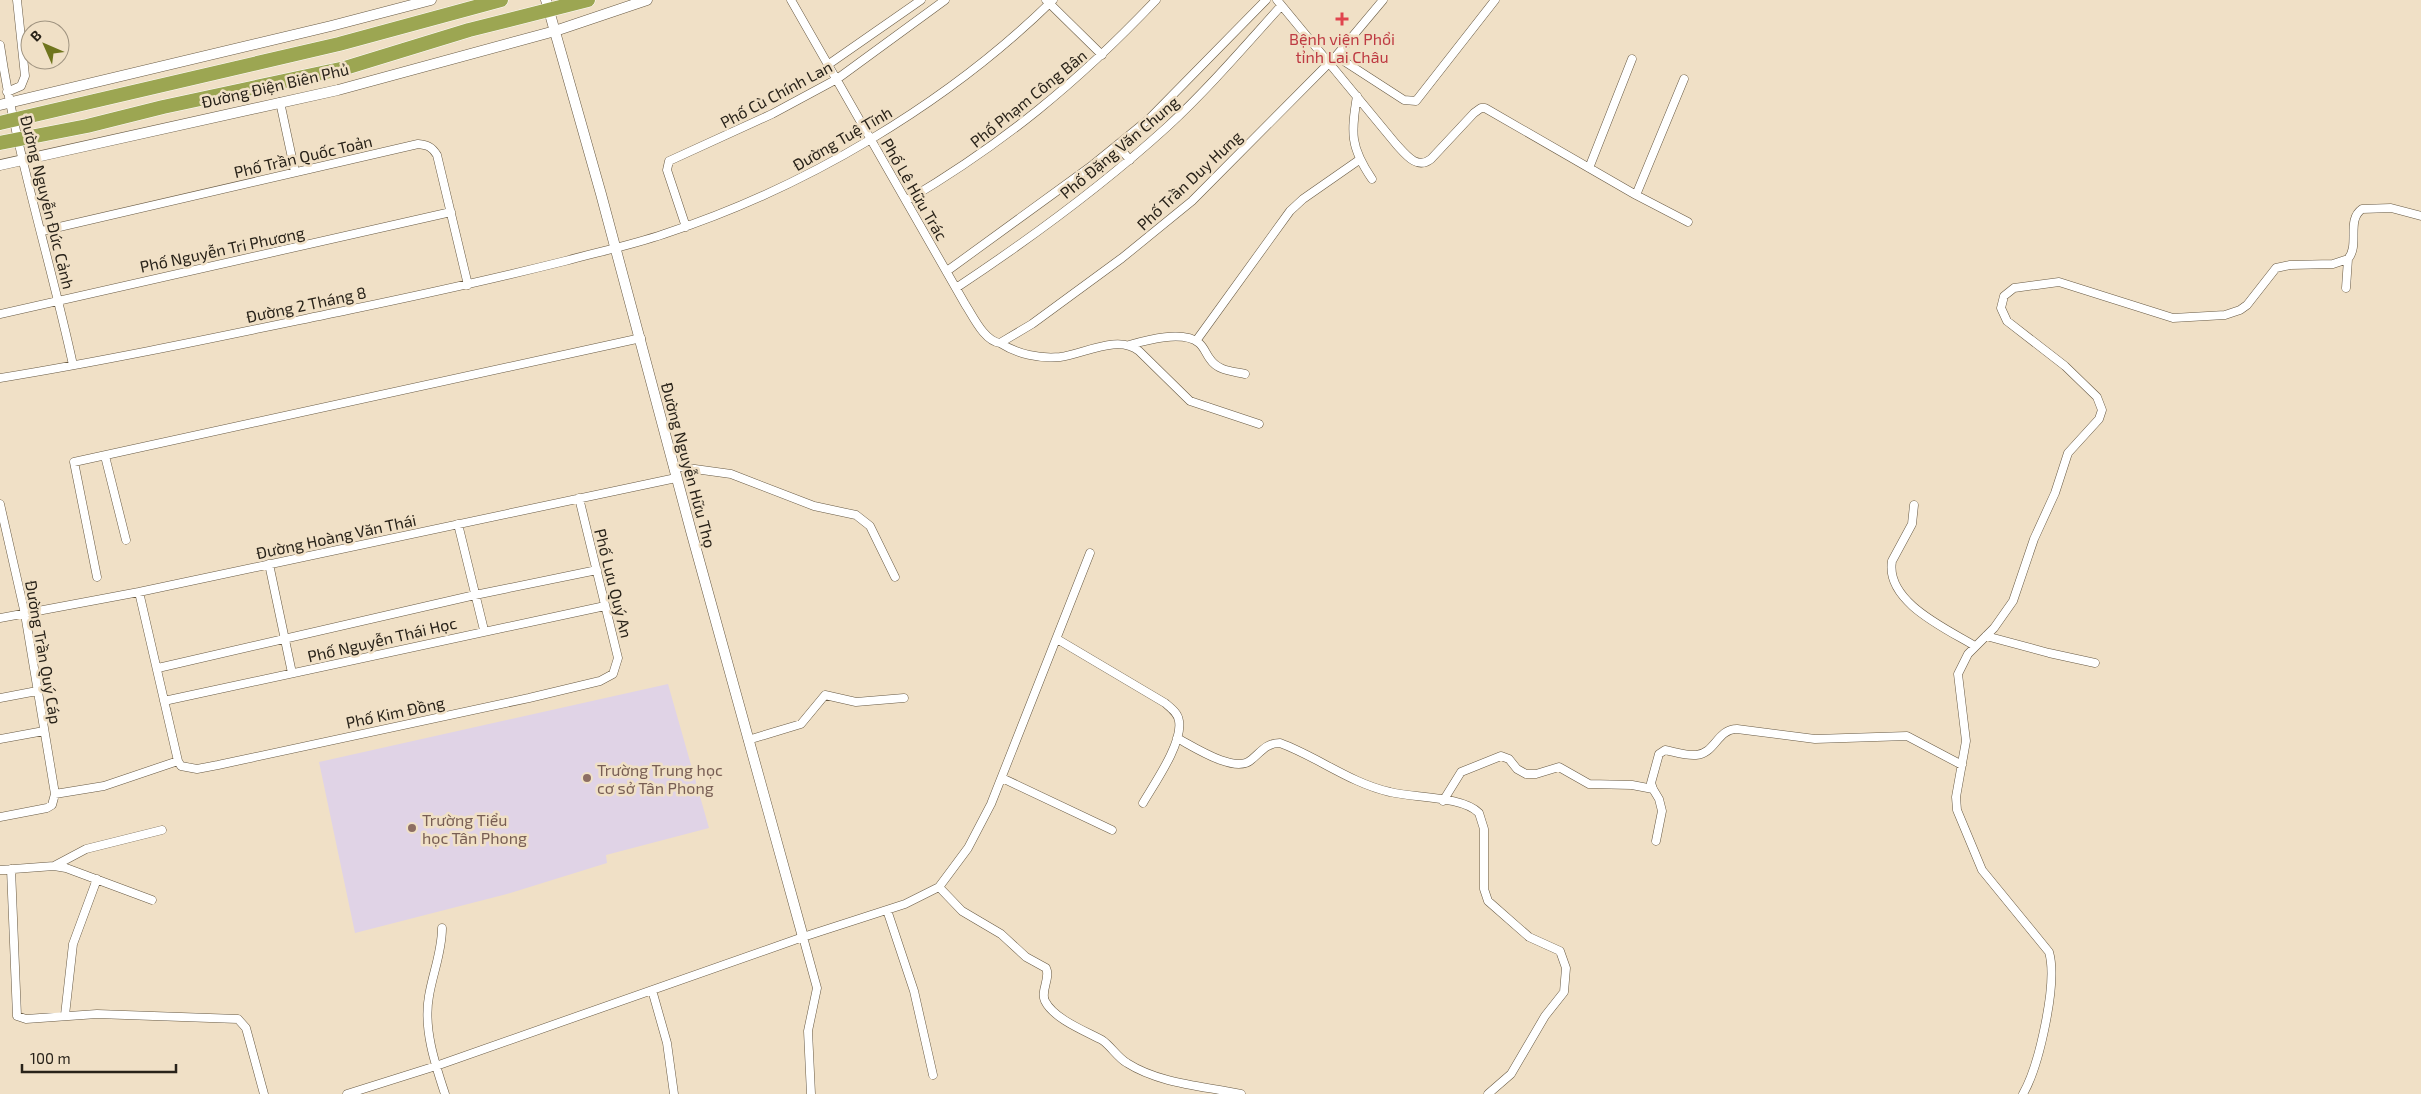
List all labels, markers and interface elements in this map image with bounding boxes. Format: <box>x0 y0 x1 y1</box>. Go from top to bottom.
marker: Bệnh viện Phổi tỉnh Lai Châu <box>1335 12 1349 26</box>
north arrow <box>20 20 70 70</box>
text: B <box>26 26 45 45</box>
place label: Bệnh viện Phổi tỉnh Lai Châu <box>1289 29 1395 66</box>
street label: Phố Phạm Công Bân <box>966 45 1090 151</box>
street label: Phố Cù Chính Lan <box>717 56 835 132</box>
street label: Đường Điện Biên Phủ <box>199 59 351 111</box>
street label: Phố Đặng Văn Chung <box>1056 92 1182 202</box>
street label: Đường Tuệ Tĩnh <box>789 102 895 174</box>
street label: Đường Nguyễn Đức Cảnh <box>17 113 79 291</box>
street label: Phố Trần Duy Hưng <box>1133 126 1246 234</box>
street label: Phố Trần Quốc Toản <box>232 131 374 182</box>
street label: Phố Lê Hữu Trác <box>878 134 952 244</box>
street label: Phố Nguyễn Tri Phương <box>138 222 306 276</box>
street label: Đường 2 Tháng 8 <box>244 282 368 326</box>
street label: Đường Nguyễn Hữu Thọ <box>658 380 720 550</box>
street label: Đường Hoàng Văn Thái <box>254 510 418 562</box>
street label: Phố Lưu Quý An <box>590 526 637 640</box>
street label: Đường Trần Quý Cáp <box>21 579 66 725</box>
street label: Phố Nguyễn Thái Học <box>305 613 459 665</box>
street label: Phố Kim Đồng <box>344 692 446 732</box>
place label: Trường Trung học cơ sở Tân Phong <box>597 760 723 797</box>
marker: Trường Trung học cơ sở Tân Phong <box>581 772 593 784</box>
place label: Trường Tiểu học Tân Phong <box>422 810 527 847</box>
marker: Trường Tiểu học Tân Phong <box>406 822 418 834</box>
scale bar <box>22 1042 176 1074</box>
text: 100 m <box>30 1049 71 1067</box>

